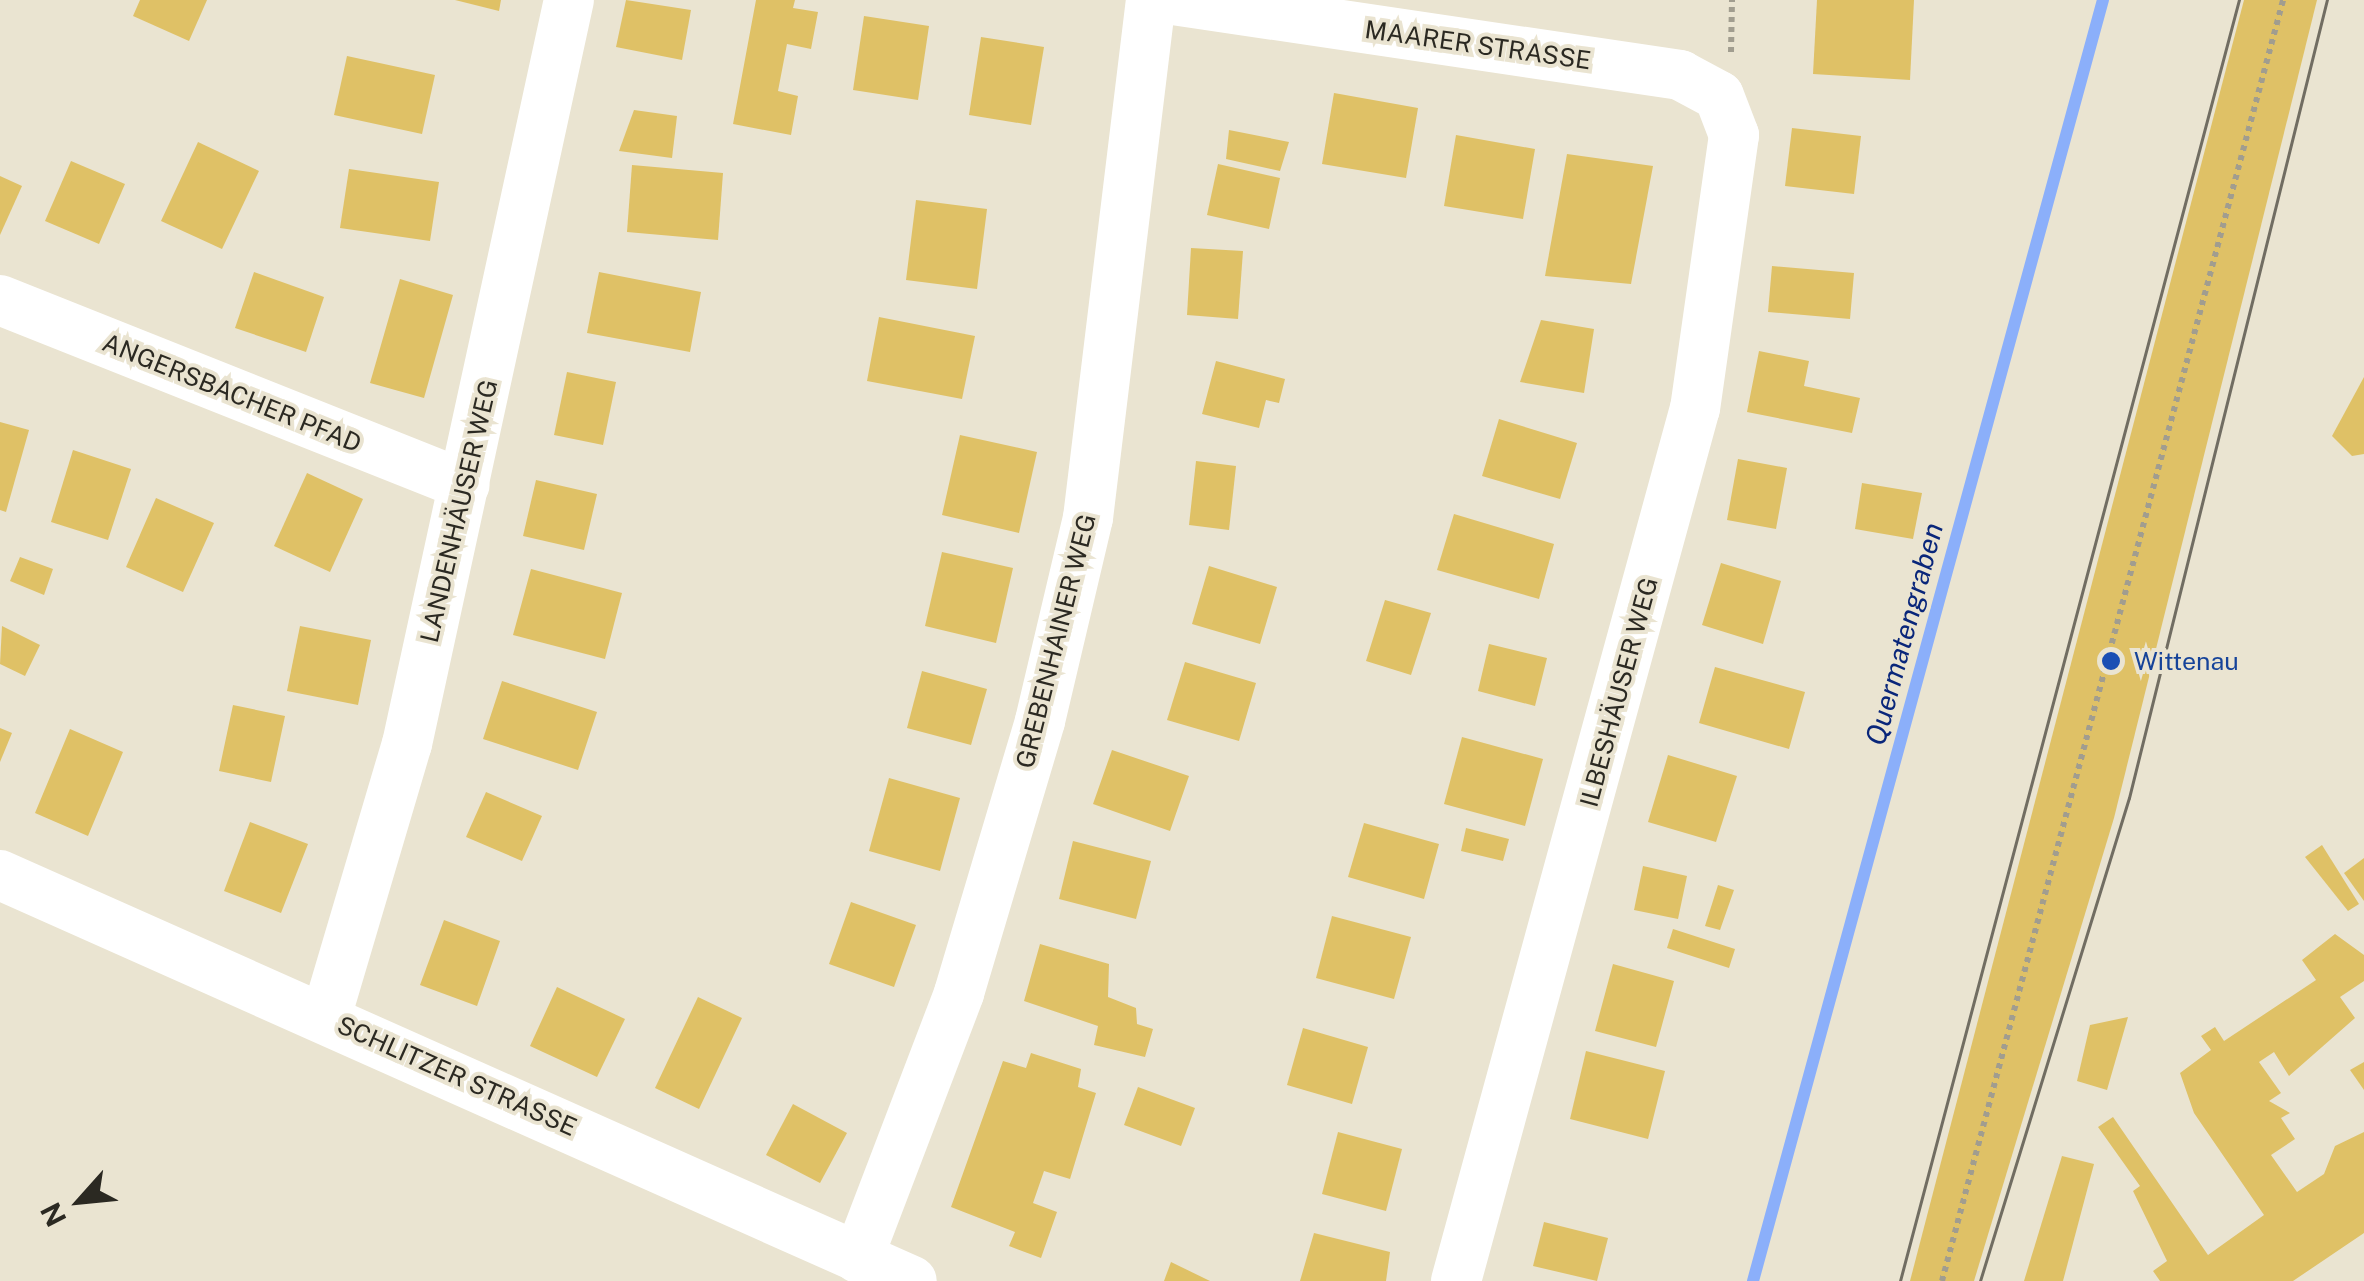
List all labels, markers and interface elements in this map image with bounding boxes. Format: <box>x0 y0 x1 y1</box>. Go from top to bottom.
street label: MAARER STRASSE <box>1363 14 1593 76</box>
street label: ANGERSBACHER PFAD <box>98 327 366 459</box>
street label: LANDENHÄUSER WEG <box>414 376 504 646</box>
street label: GREBENHAINER WEG <box>1010 511 1102 771</box>
water label: Quermatengraben <box>1858 519 1950 749</box>
street label: ILBESHÄUSER WEG <box>1574 574 1664 810</box>
place label: Wittenau <box>2134 646 2239 676</box>
marker: Wittenau <box>2098 648 2124 674</box>
street label: SCHLITZER STRASSE <box>333 1010 581 1142</box>
north arrow <box>30 1151 130 1251</box>
text: N <box>33 1198 72 1232</box>

